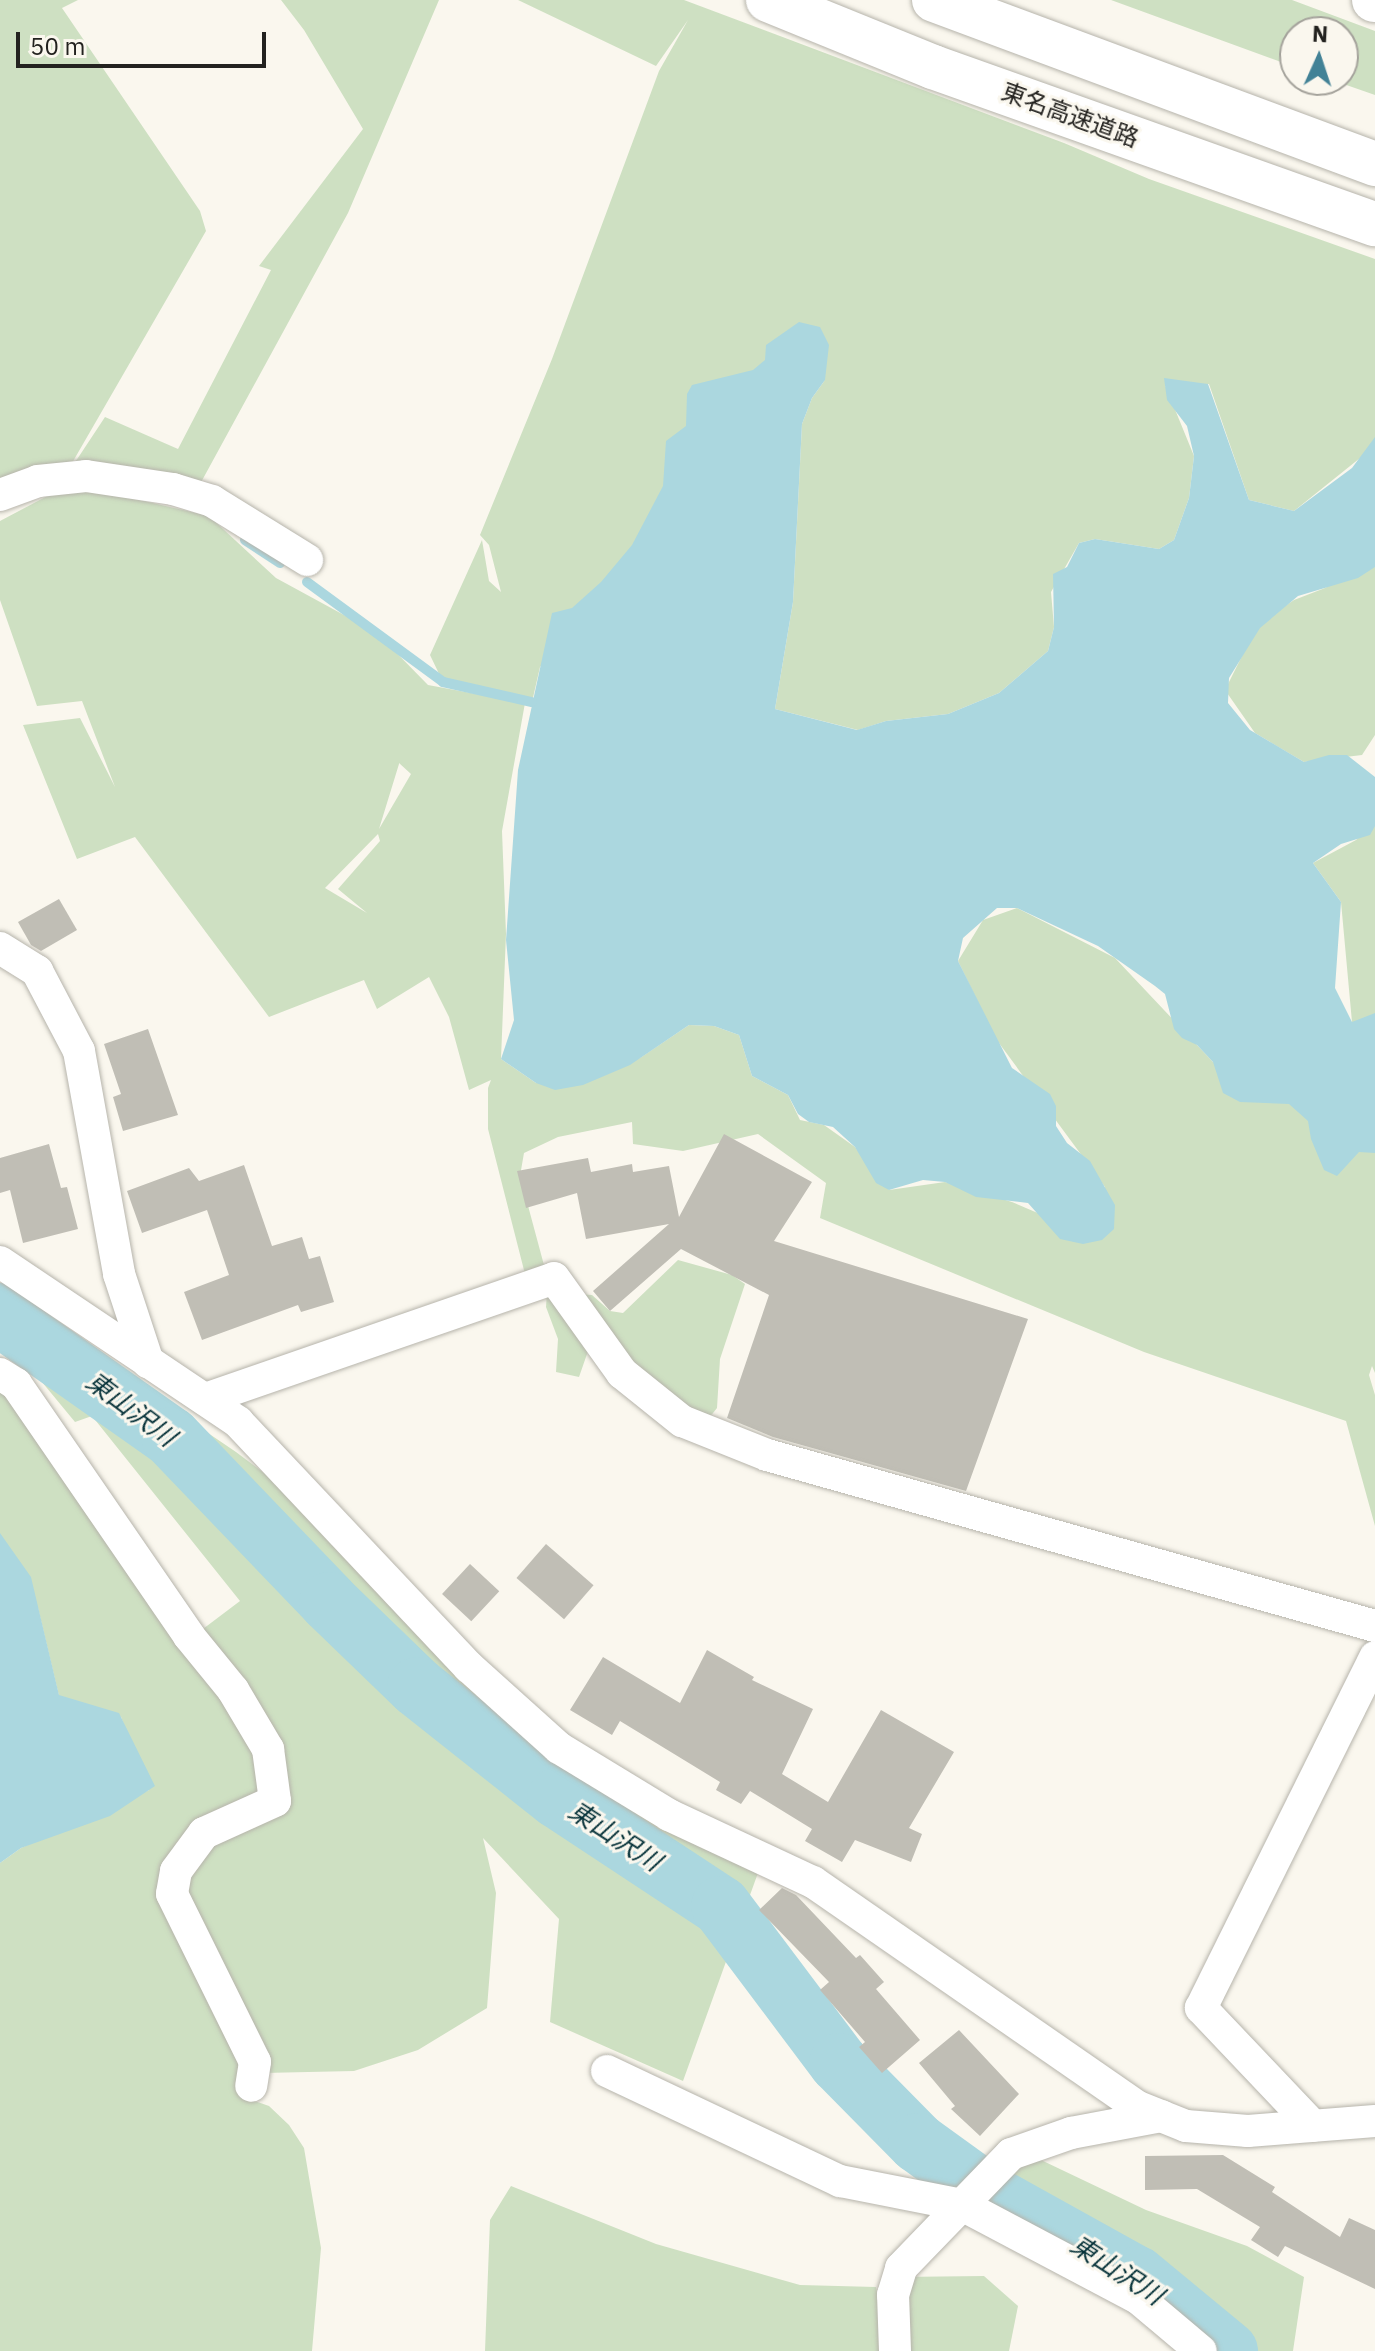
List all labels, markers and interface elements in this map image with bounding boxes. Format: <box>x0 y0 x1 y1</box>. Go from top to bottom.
scale bar <box>20 16 270 66</box>
north arrow <box>1279 16 1359 96</box>
text: N <box>1311 19 1329 48</box>
text: 50 m <box>30 30 85 62</box>
street label: 東名高速道路 <box>997 77 1143 153</box>
water label: 東山沢川 <box>80 1365 182 1453</box>
water label: 東山沢川 <box>563 1795 667 1877</box>
water label: 東山沢川 <box>1065 2229 1169 2311</box>

